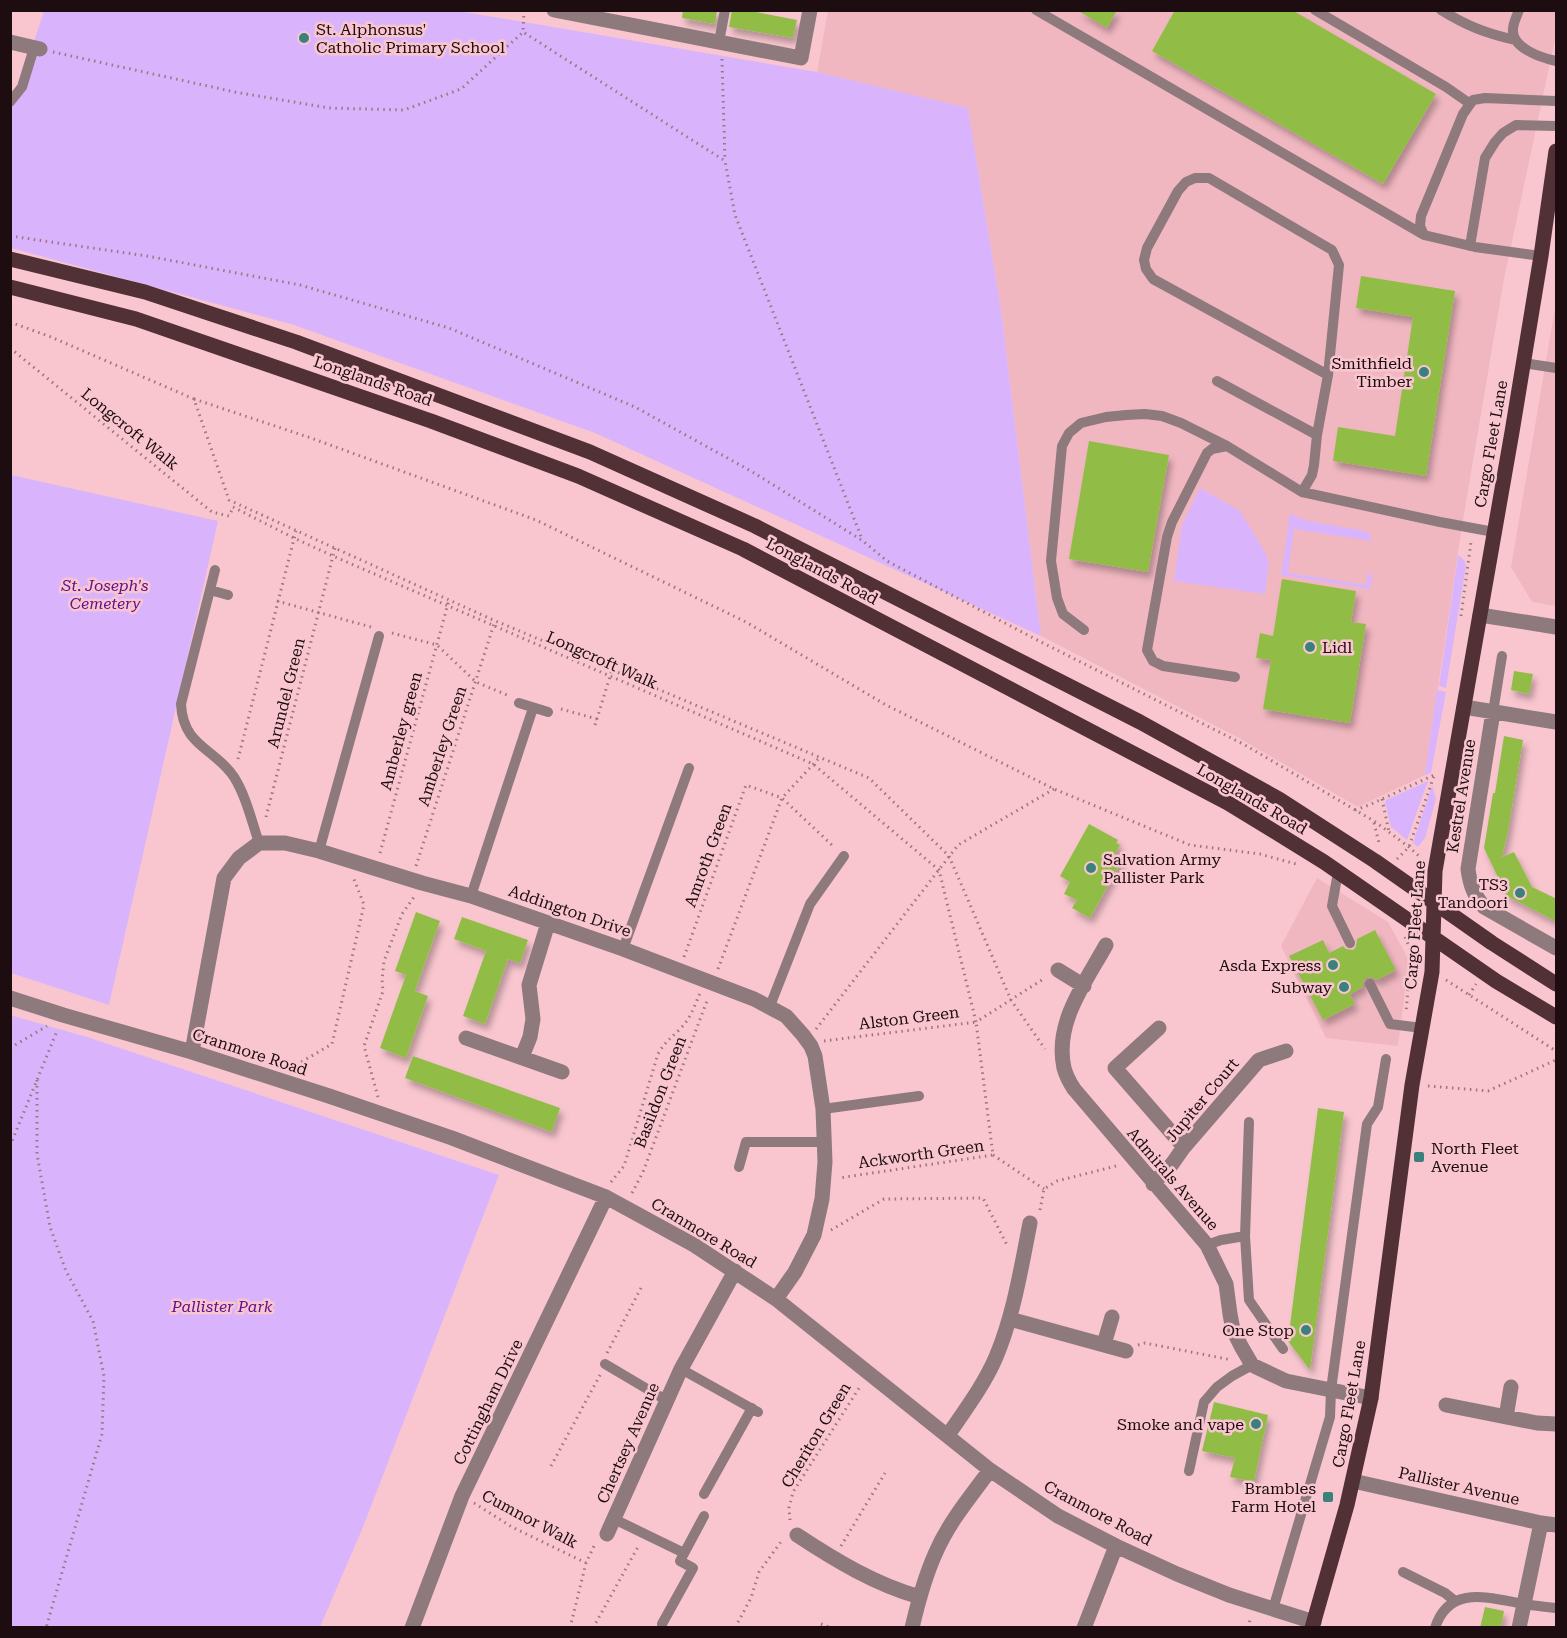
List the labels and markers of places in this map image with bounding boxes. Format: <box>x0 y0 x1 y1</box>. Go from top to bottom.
place label: St. Alphonsus' Catholic Primary School <box>316 20 505 57</box>
marker: St. Alphonsus' Catholic Primary School <box>297 31 311 45</box>
place label: Smithfield Timber <box>1331 354 1412 391</box>
marker: Smithfield Timber <box>1417 365 1431 379</box>
place label: Lidl <box>1322 638 1352 657</box>
marker: Lidl <box>1303 640 1317 654</box>
place label: Salvation Army Pallister Park <box>1103 850 1222 887</box>
marker: Salvation Army Pallister Park <box>1084 861 1098 875</box>
place label: TS3 Tandoori <box>1438 875 1508 912</box>
marker: TS3 Tandoori <box>1513 886 1527 900</box>
place label: Asda Express <box>1219 956 1321 975</box>
marker: Asda Express <box>1326 958 1340 972</box>
place label: Subway <box>1271 978 1333 997</box>
marker: Subway <box>1337 980 1351 994</box>
place label: North Fleet Avenue <box>1431 1139 1519 1176</box>
marker: North Fleet Avenue <box>1412 1150 1426 1164</box>
place label: One Stop <box>1222 1321 1294 1340</box>
marker: One Stop <box>1299 1323 1313 1337</box>
place label: Smoke and vape <box>1117 1415 1244 1434</box>
marker: Smoke and vape <box>1249 1417 1263 1431</box>
place label: Brambles Farm Hotel <box>1231 1479 1316 1516</box>
marker: Brambles Farm Hotel <box>1321 1490 1335 1504</box>

